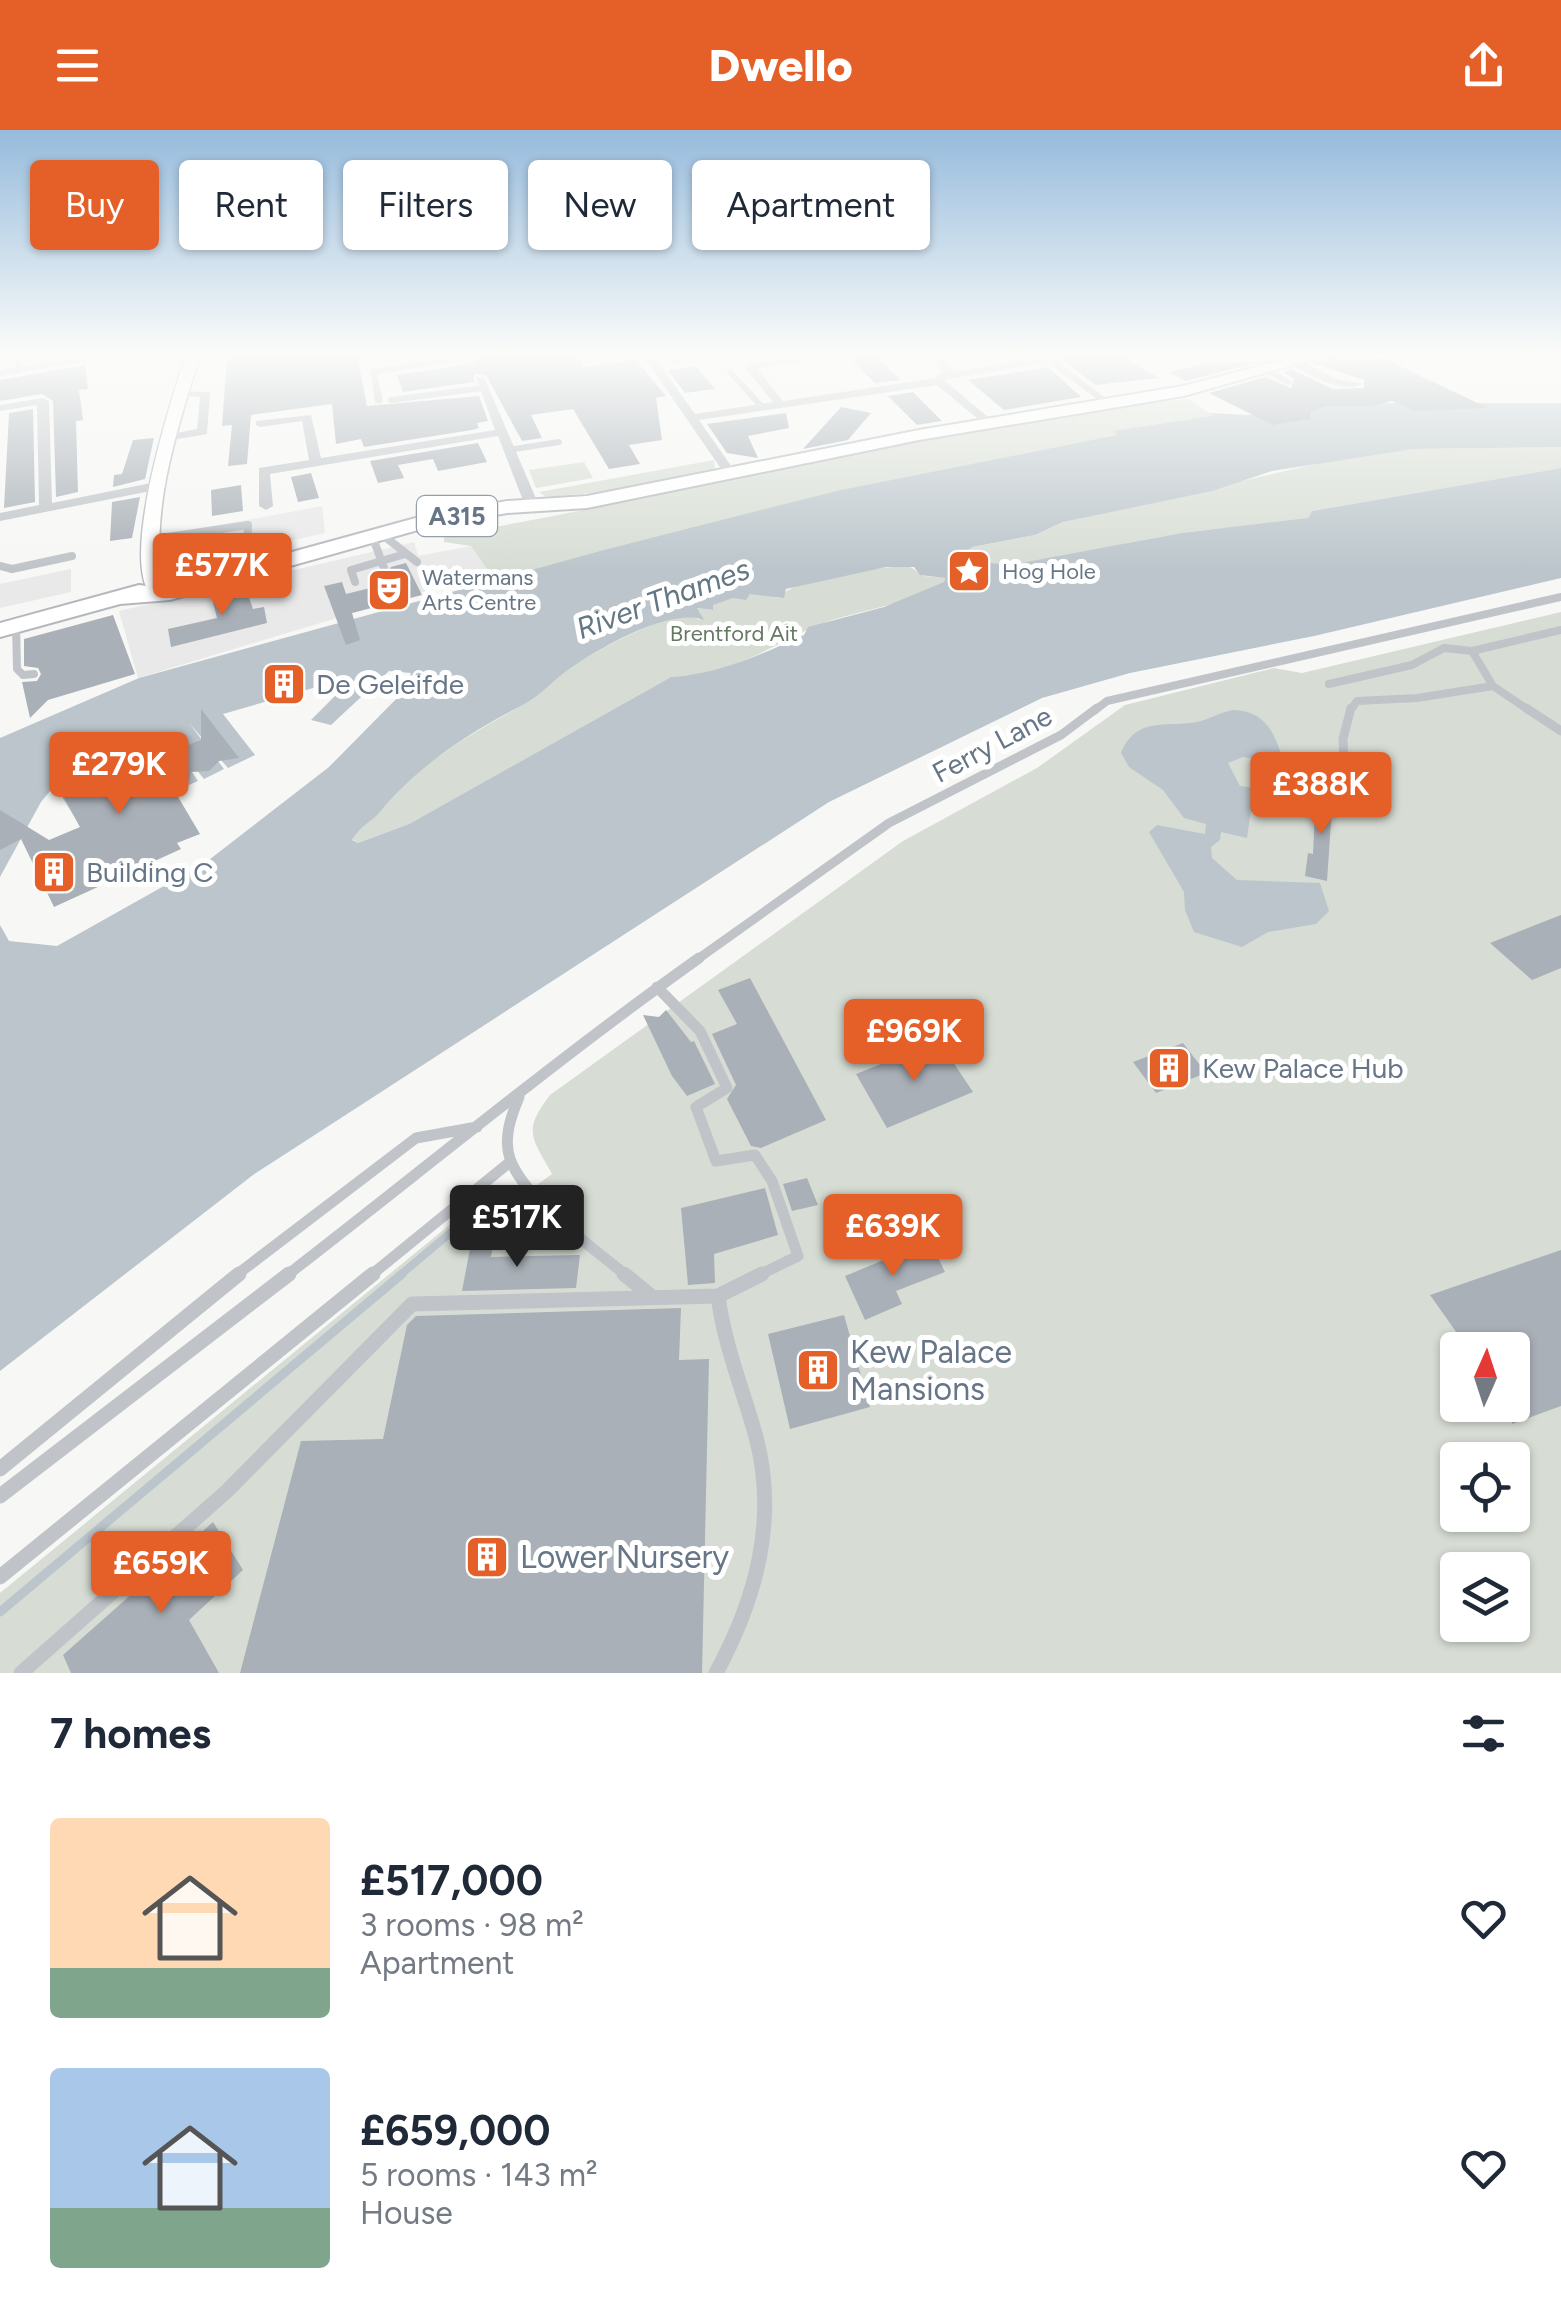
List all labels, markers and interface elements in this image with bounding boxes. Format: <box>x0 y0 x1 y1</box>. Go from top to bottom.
icon: menu <box>50 38 105 93</box>
text: Dwello <box>708 38 853 92</box>
icon: share <box>1456 38 1511 93</box>
chip: Buy <box>30 160 159 250</box>
chip: Rent <box>179 160 323 250</box>
chip: Filters <box>343 160 508 250</box>
chip: New <box>528 160 672 250</box>
chip: Apartment <box>692 160 930 250</box>
road number: A315 <box>417 496 497 536</box>
pin: £577K <box>152 533 292 618</box>
text: £577K <box>175 546 269 584</box>
place icon: Hog Hole <box>946 548 992 594</box>
water label: River Thames <box>571 550 755 647</box>
place label: Hog Hole <box>1002 558 1096 585</box>
place label: Watermans Arts Centre <box>422 564 536 616</box>
theatre icon: Watermans Arts Centre <box>366 567 412 613</box>
park label: Brentford Ait <box>670 620 798 647</box>
building icon: De Geleifde <box>261 661 307 707</box>
place label: De Geleifde <box>316 667 464 701</box>
street label: Ferry Lane <box>926 698 1058 790</box>
pin: £279K <box>49 732 189 817</box>
text: £279K <box>71 745 167 783</box>
pin: £388K <box>1251 752 1391 837</box>
text: £388K <box>1272 765 1370 803</box>
building icon: Building C <box>31 849 77 895</box>
place label: Building C <box>86 855 213 889</box>
pin: £969K <box>844 999 984 1084</box>
text: £969K <box>866 1012 962 1050</box>
building icon: Kew Palace Hub <box>1146 1045 1192 1091</box>
place label: Kew Palace Hub <box>1202 1051 1404 1085</box>
pin: £517K <box>447 1185 587 1270</box>
pin: £639K <box>823 1194 963 1279</box>
text: £517K <box>472 1198 562 1236</box>
text: £639K <box>845 1207 941 1245</box>
north arrow <box>1440 1332 1530 1422</box>
map controls <box>1440 1332 1530 1642</box>
place label: Kew Palace Mansions <box>850 1333 1012 1408</box>
building icon: Kew Palace Mansions <box>795 1347 841 1393</box>
button: locate <box>1440 1442 1530 1532</box>
pin: £659K <box>91 1531 231 1616</box>
building icon: Lower Nursery <box>464 1534 510 1580</box>
place label: Lower Nursery <box>520 1538 729 1576</box>
text: £659K <box>113 1544 209 1582</box>
button: layers <box>1440 1552 1530 1642</box>
icon: filters <box>1456 1706 1511 1761</box>
text: 7 homes <box>50 1708 211 1759</box>
text: £517,000 <box>360 1855 543 1906</box>
icon: home <box>130 1858 250 1978</box>
icon: heart <box>1456 1891 1511 1946</box>
text: 3 rooms · 98 m² <box>360 1906 584 1944</box>
text: Apartment <box>360 1944 514 1982</box>
text: £659,000 <box>360 2105 551 2156</box>
icon: home <box>130 2108 250 2228</box>
icon: heart <box>1456 2141 1511 2196</box>
text: 5 rooms · 143 m² <box>360 2156 598 2194</box>
text: House <box>360 2194 453 2232</box>

